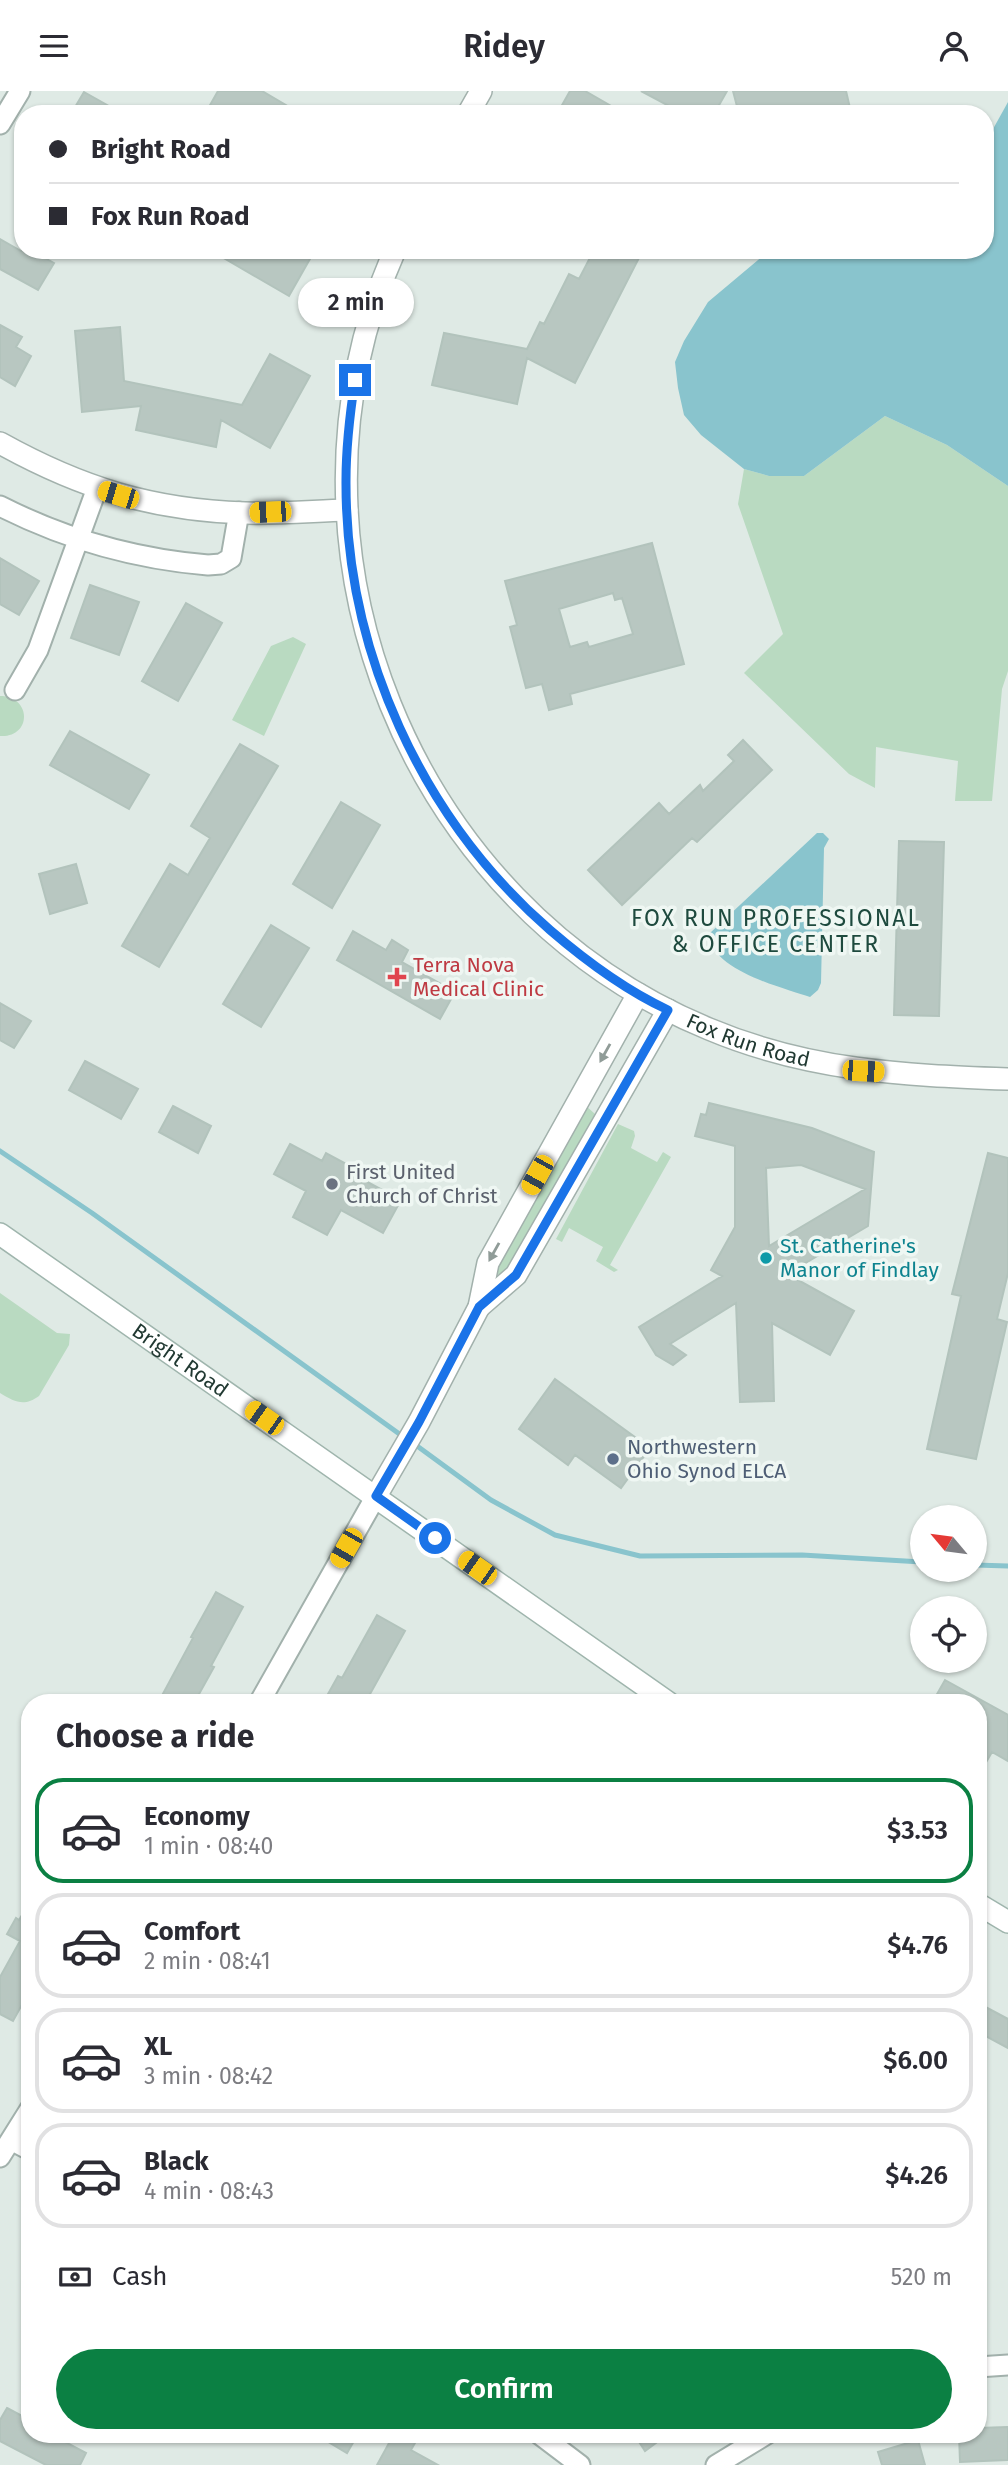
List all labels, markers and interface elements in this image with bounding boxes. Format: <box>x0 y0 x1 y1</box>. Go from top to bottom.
icon: menu <box>35 27 73 65</box>
text: Ridey <box>463 27 545 65</box>
icon: person <box>935 27 973 65</box>
text: Bright Road <box>91 134 231 165</box>
text: Fox Run Road <box>91 201 250 232</box>
callout: 2 min <box>297 279 413 327</box>
text: 2 min <box>328 288 384 316</box>
route end <box>339 364 371 396</box>
car <box>95 479 142 511</box>
car <box>249 501 292 523</box>
district label: FOX RUN PROFESSIONAL & OFFICE CENTER <box>631 904 921 958</box>
place label: Terra Nova Medical Clinic <box>413 952 544 1002</box>
marker: Terra Nova Medical Clinic <box>387 967 407 987</box>
street label: Fox Run Road <box>682 1008 812 1073</box>
one-way arrow <box>599 1044 611 1064</box>
car <box>842 1059 885 1083</box>
car <box>518 1152 557 1198</box>
place label: First United Church of Christ <box>346 1159 498 1209</box>
marker: First United Church of Christ <box>324 1176 340 1192</box>
place label: St. Catherine's Manor of Findlay <box>780 1233 939 1283</box>
one-way arrow <box>488 1242 500 1262</box>
marker: St. Catherine's Manor of Findlay <box>758 1250 774 1266</box>
street label: Bright Road <box>127 1318 233 1403</box>
car <box>241 1397 288 1439</box>
place label: Northwestern Ohio Synod ELCA <box>627 1434 786 1484</box>
marker: Northwestern Ohio Synod ELCA <box>605 1451 621 1467</box>
north arrow <box>910 1505 987 1582</box>
map controls <box>910 1505 987 1673</box>
route start <box>419 1522 451 1554</box>
car <box>327 1525 366 1571</box>
car <box>454 1547 501 1589</box>
button: locate <box>910 1596 987 1673</box>
text: Choose a ride <box>56 1717 254 1755</box>
icon: car <box>60 1799 123 1862</box>
text: Economy <box>144 1801 250 1832</box>
text: $3.53 <box>887 1815 948 1846</box>
text: 1 min · 08:40 <box>144 1832 273 1860</box>
icon: car <box>60 1914 123 1977</box>
text: Comfort <box>144 1916 240 1947</box>
text: $4.76 <box>887 1930 948 1961</box>
text: 2 min · 08:41 <box>144 1947 271 1975</box>
icon: car <box>60 2029 123 2092</box>
text: XL <box>144 2031 172 2062</box>
text: $6.00 <box>883 2045 948 2076</box>
text: 3 min · 08:42 <box>144 2062 273 2090</box>
icon: car <box>60 2144 123 2207</box>
text: Black <box>144 2146 209 2177</box>
text: $4.26 <box>885 2160 948 2191</box>
text: 4 min · 08:43 <box>144 2177 274 2205</box>
icon: cash <box>56 2258 94 2296</box>
text: Cash <box>112 2261 168 2292</box>
text: 520 m <box>891 2263 952 2291</box>
button: Confirm <box>56 2349 952 2429</box>

